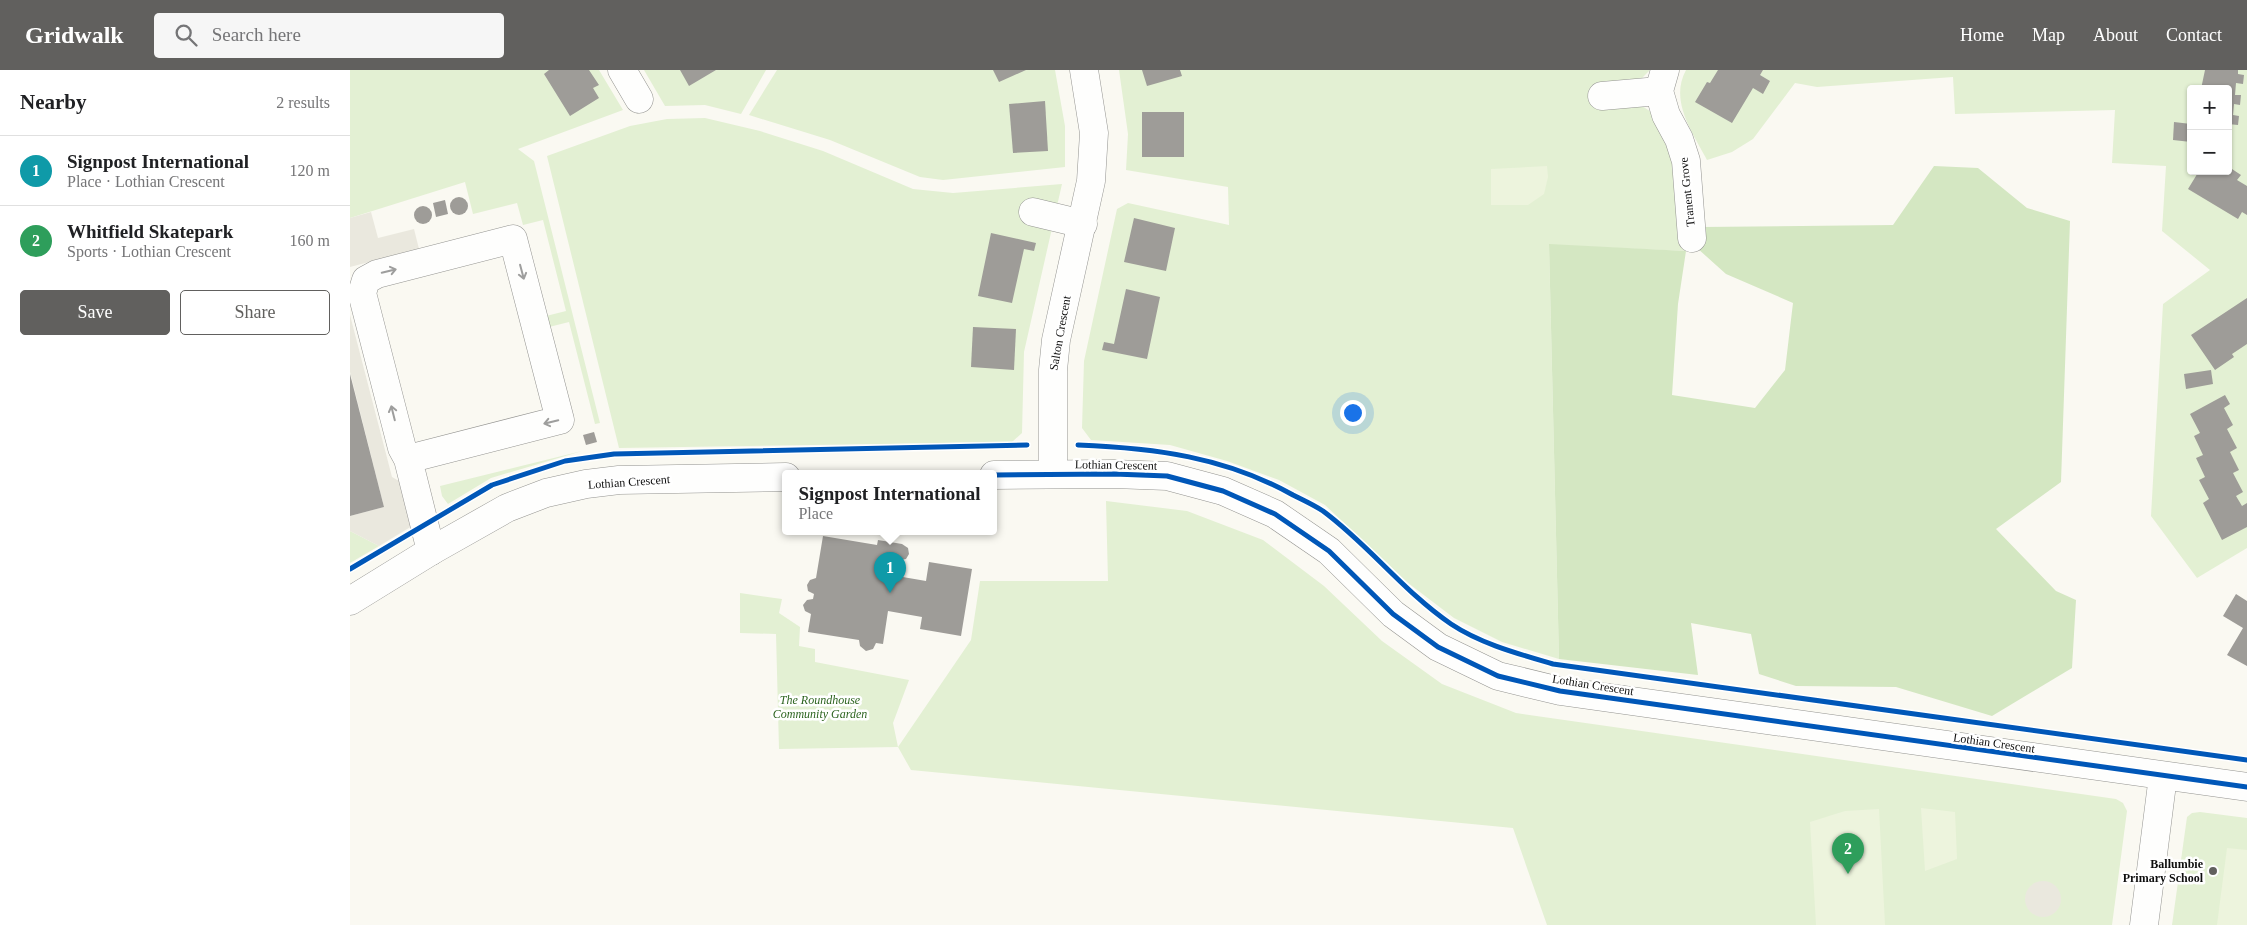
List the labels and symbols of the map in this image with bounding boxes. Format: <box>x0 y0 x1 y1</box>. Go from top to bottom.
street label: Tranent Grove <box>1676 157 1698 227</box>
one-way arrow <box>518 264 527 280</box>
one-way arrow <box>381 265 397 275</box>
street label: Salton Crescent <box>1047 294 1074 371</box>
your location <box>1340 400 1366 426</box>
one-way arrow <box>388 405 397 421</box>
one-way arrow <box>543 418 559 428</box>
street label: Lothian Crescent <box>1075 457 1158 473</box>
street label: Lothian Crescent <box>587 472 671 492</box>
pin: 1 <box>874 552 906 593</box>
street label: Lothian Crescent <box>1551 672 1635 698</box>
park label: The Roundhouse Community Garden <box>773 693 867 721</box>
street label: Lothian Crescent <box>1952 730 2036 756</box>
pin: 2 <box>1832 833 1864 874</box>
place label: Ballumbie Primary School <box>2123 857 2204 885</box>
marker: Ballumbie Primary School <box>2207 865 2219 877</box>

